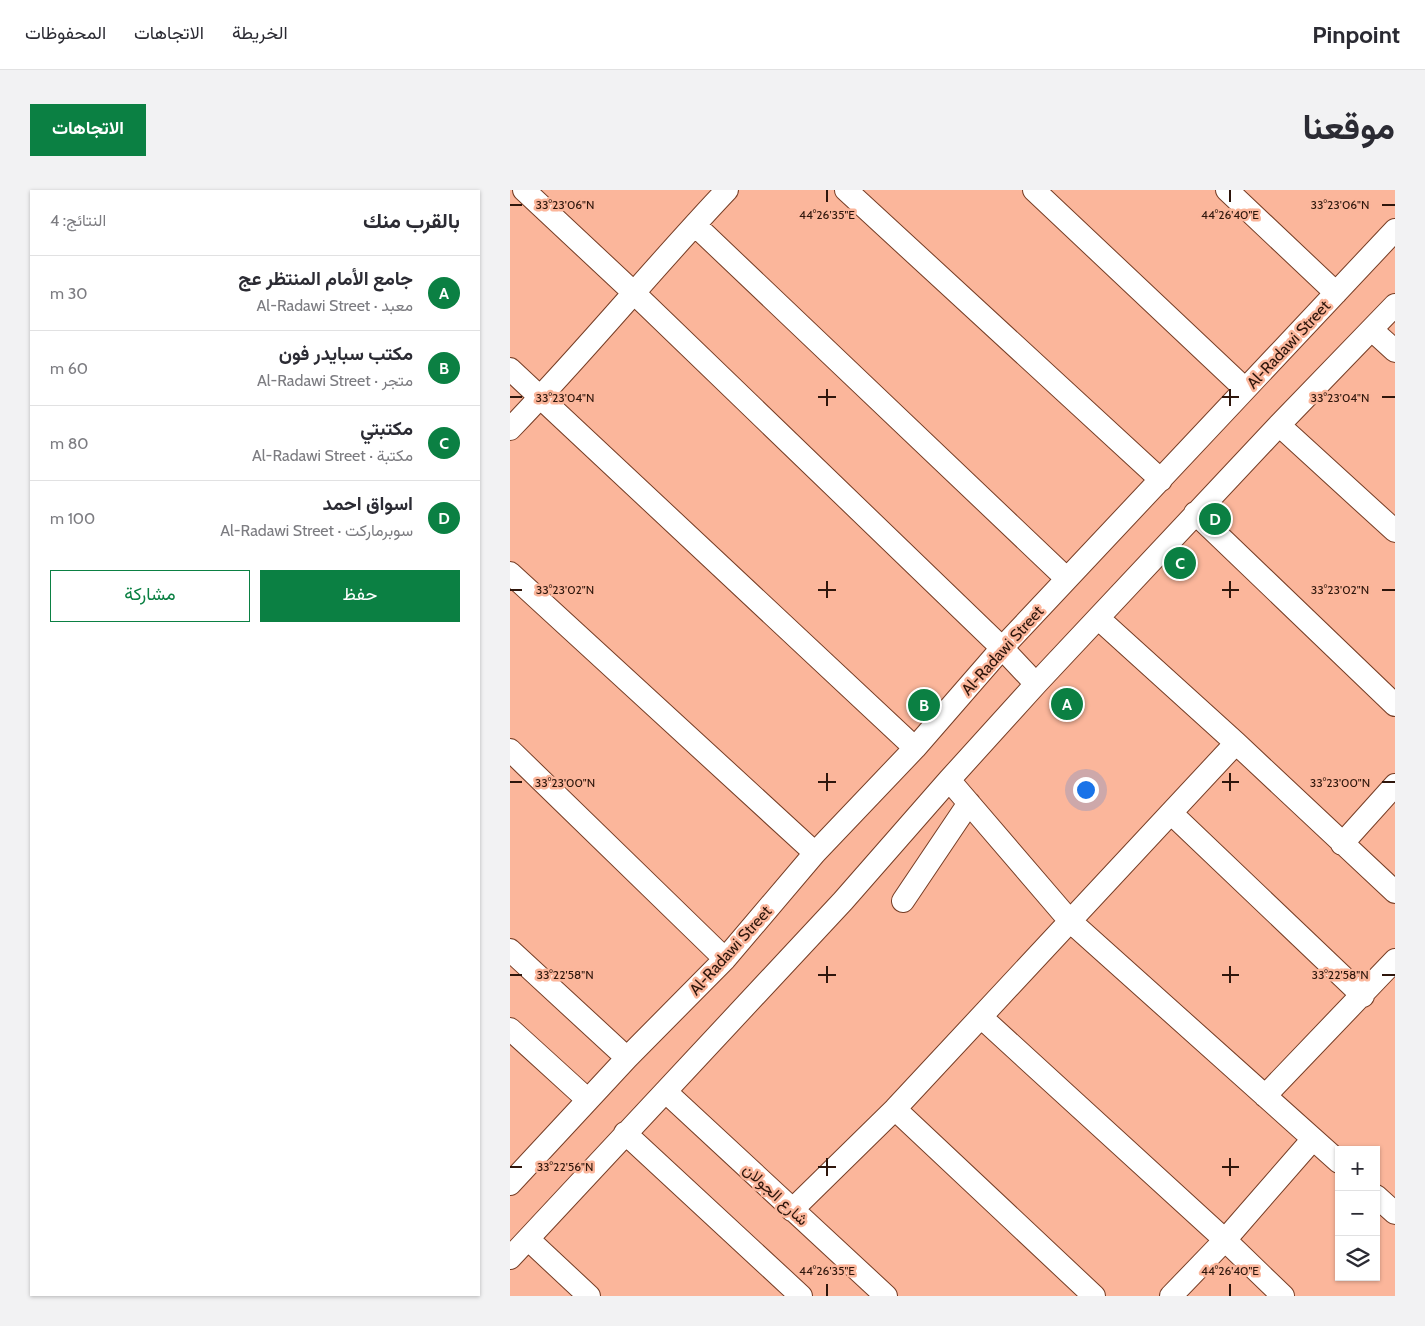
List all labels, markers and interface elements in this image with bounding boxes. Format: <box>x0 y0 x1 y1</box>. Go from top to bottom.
text: Pinpoint <box>1312 20 1400 49</box>
text: المحفوظات <box>25 22 106 44</box>
text: الاتجاهات <box>134 22 204 44</box>
text: الخريطة <box>232 22 288 44</box>
button: الاتجاهات <box>30 104 146 156</box>
text: موقعنا <box>1302 105 1395 148</box>
text: 33°23'06"N <box>536 197 594 212</box>
text: 33°23'06"N <box>1311 197 1369 212</box>
text: 44°26'35"E <box>799 207 855 222</box>
text: 44°26'40"E <box>1201 207 1259 222</box>
text: بالقرب منك <box>363 208 460 233</box>
text: النتائج: 4 <box>50 211 106 230</box>
text: جامع الأمام المنتظر عج <box>238 267 413 290</box>
text: 30 m <box>50 284 87 303</box>
text: A <box>439 284 449 303</box>
text: معبد · Al-Radawi Street <box>257 296 413 315</box>
street label: Al-Radawi Street <box>1243 296 1334 392</box>
text: مكتب سبايدر فون <box>279 342 413 365</box>
text: 60 m <box>50 359 88 378</box>
text: B <box>439 359 449 378</box>
text: متجر · Al-Radawi Street <box>257 371 413 390</box>
text: 33°23'04"N <box>536 390 594 405</box>
text: 33°23'04"N <box>1311 390 1369 405</box>
text: مكتبتي <box>360 417 413 440</box>
text: 80 m <box>50 434 89 453</box>
text: C <box>439 434 449 453</box>
text: مكتبة · Al-Radawi Street <box>252 446 413 465</box>
text: اسواق احمد <box>323 492 413 515</box>
pin: D <box>1199 500 1231 538</box>
text: 100 m <box>50 509 95 528</box>
text: D <box>438 509 450 528</box>
text: سوبرماركت · Al-Radawi Street <box>220 521 413 540</box>
pin: C <box>1164 544 1196 582</box>
button: مشاركة <box>50 570 250 622</box>
button: حفظ <box>260 570 460 622</box>
text: 33°23'02"N <box>536 582 594 597</box>
text: 33°23'02"N <box>1311 582 1369 597</box>
street label: Al-Radawi Street <box>957 601 1048 699</box>
pin: A <box>1051 685 1083 723</box>
pin: B <box>908 686 940 724</box>
text: 33°23'00"N <box>535 775 595 790</box>
text: 33°23'00"N <box>1310 775 1370 790</box>
your location <box>1073 777 1099 803</box>
street label: Al-Radawi Street <box>685 901 776 999</box>
text: 33°22'58"N <box>536 967 594 982</box>
text: 33°22'58"N <box>1311 967 1369 982</box>
map controls <box>1335 1146 1380 1281</box>
button: + <box>1335 1146 1380 1191</box>
text: 33°22'56"N <box>537 1159 593 1174</box>
street label: شارع الجولان <box>738 1159 812 1231</box>
button: − <box>1335 1191 1380 1236</box>
button: layers <box>1335 1236 1380 1281</box>
text: 44°26'35"E <box>799 1263 855 1278</box>
text: 44°26'40"E <box>1201 1263 1259 1278</box>

